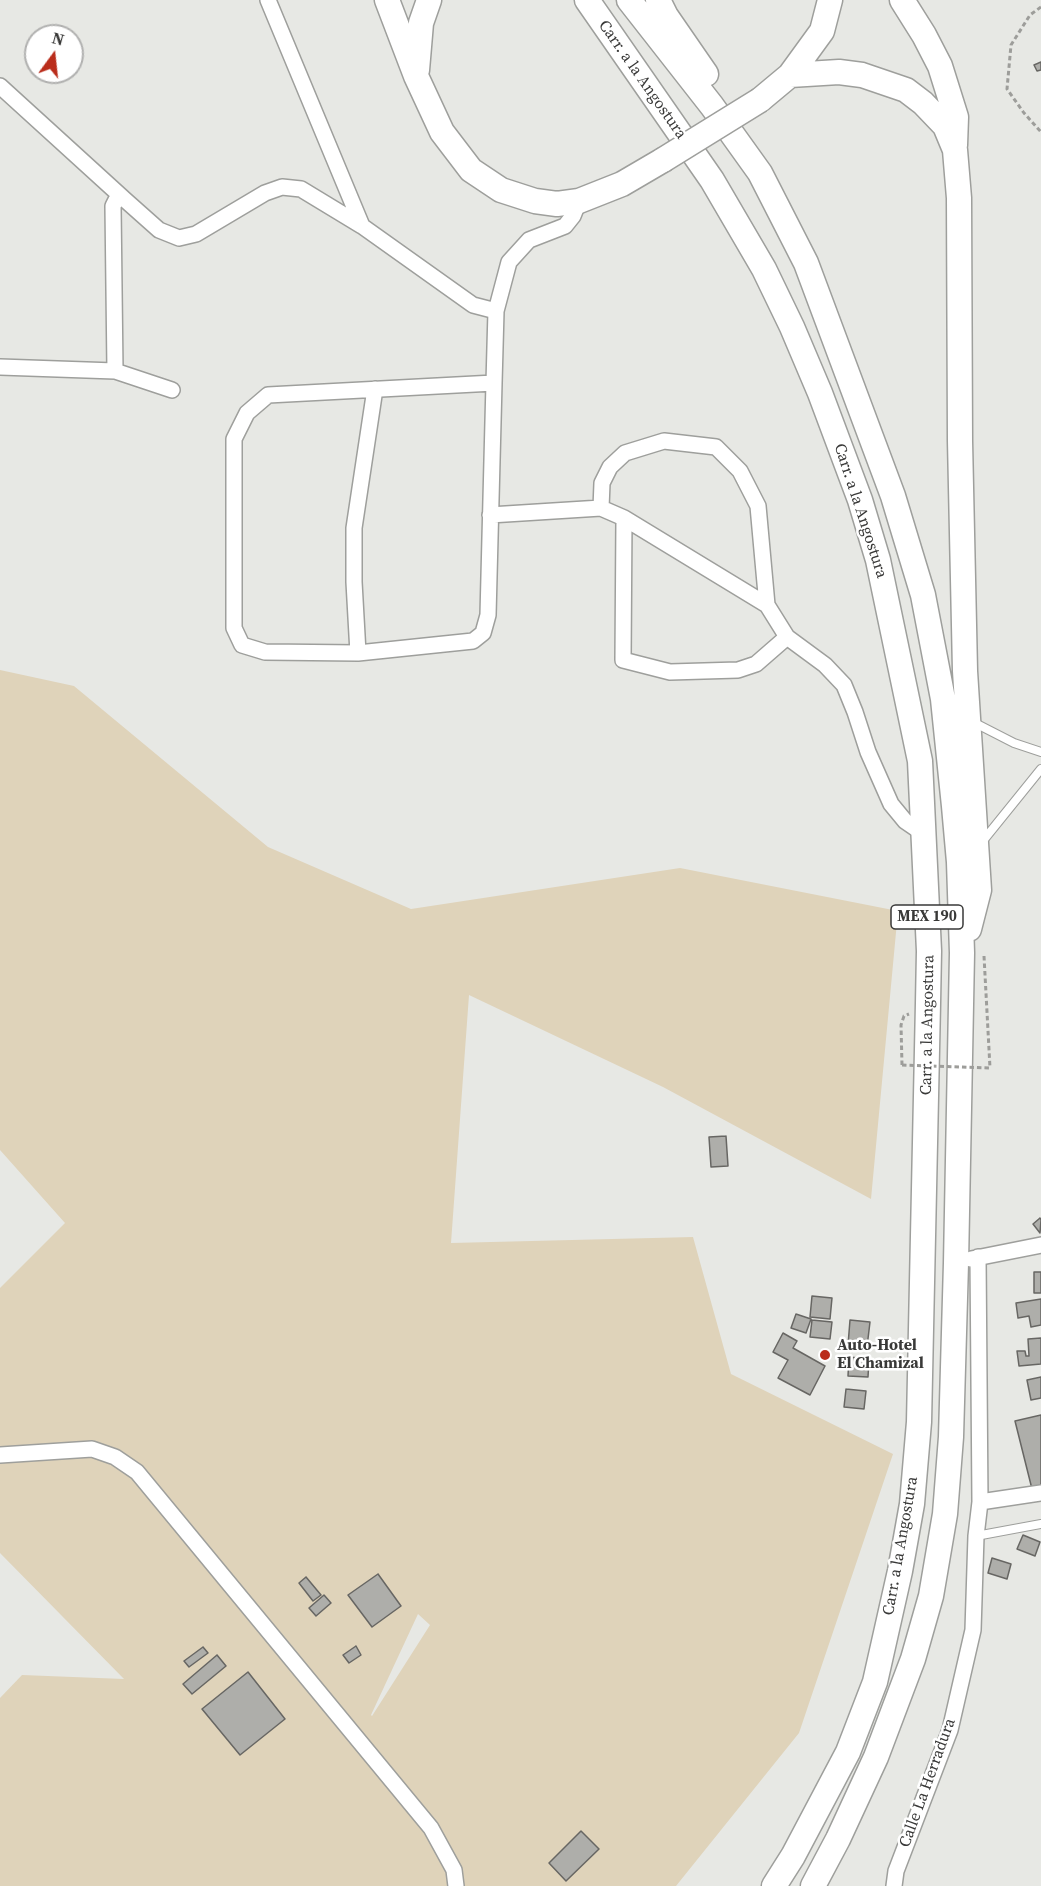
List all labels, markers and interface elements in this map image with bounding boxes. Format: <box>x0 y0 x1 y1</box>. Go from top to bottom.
street label: Carr. a la Angostura <box>594 17 690 143</box>
north arrow <box>24 24 84 84</box>
text: N <box>50 26 67 51</box>
street label: Carr. a la Angostura <box>829 441 891 581</box>
road number: MEX 190 <box>891 905 963 929</box>
street label: Carr. a la Angostura <box>917 955 939 1095</box>
place label: Auto-Hotel El Chamizal <box>837 1336 924 1374</box>
marker: Auto-Hotel El Chamizal <box>818 1348 832 1362</box>
street label: Carr. a la Angostura <box>879 1475 923 1617</box>
street label: Calle La Herradura <box>896 1716 960 1850</box>

